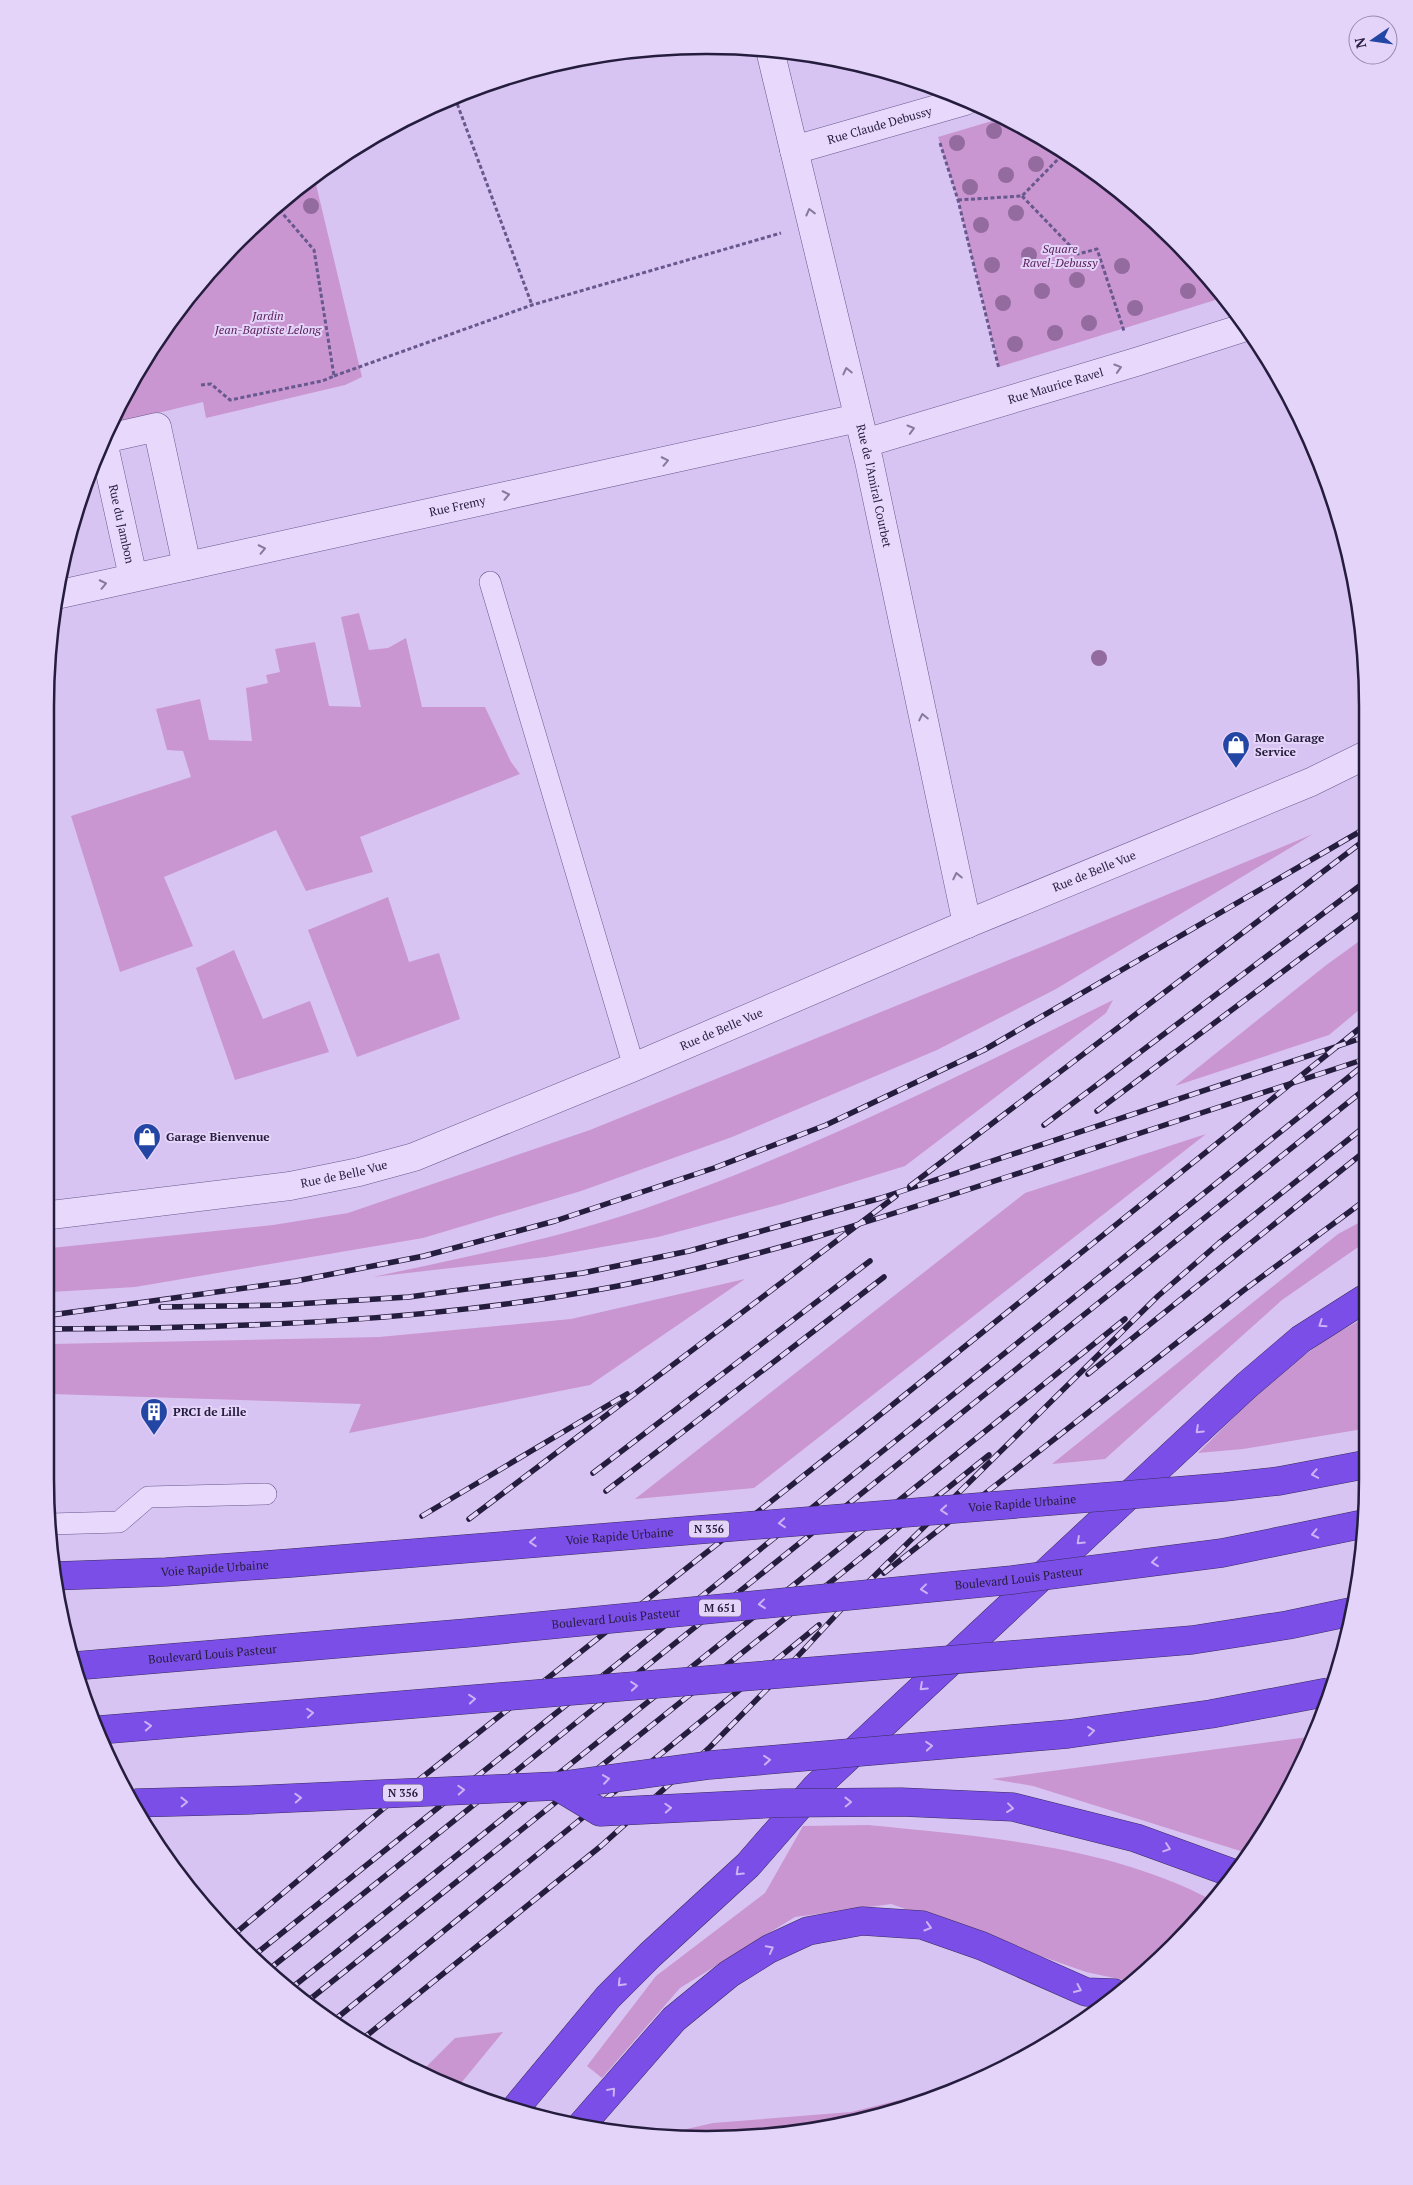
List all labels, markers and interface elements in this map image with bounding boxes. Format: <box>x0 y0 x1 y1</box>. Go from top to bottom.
north arrow <box>1348 15 1398 65</box>
text: N <box>1349 35 1370 50</box>
street label: Rue Claude Debussy <box>825 103 934 147</box>
one-way arrow <box>805 209 815 217</box>
park label: Square Ravel-Debussy <box>1021 241 1098 270</box>
park label: Jardin Jean-Baptiste Lelong <box>214 308 322 337</box>
one-way arrow <box>1113 363 1121 373</box>
street label: Rue Maurice Ravel <box>1006 364 1105 407</box>
one-way arrow <box>842 366 853 375</box>
street label: Rue de l'Amiral Courbet <box>853 422 895 549</box>
one-way arrow <box>907 424 915 434</box>
one-way arrow <box>661 456 669 467</box>
street label: Rue du Jambon <box>106 483 138 565</box>
one-way arrow <box>502 491 511 501</box>
street label: Rue Fremy <box>428 492 488 519</box>
one-way arrow <box>258 544 266 555</box>
one-way arrow <box>99 579 108 590</box>
one-way arrow <box>918 713 929 722</box>
shop icon: Mon Garage Service <box>1221 730 1251 769</box>
place label: Mon Garage Service <box>1255 730 1325 759</box>
street label: Rue de Belle Vue <box>1050 847 1138 895</box>
one-way arrow <box>952 872 963 881</box>
street label: Rue de Belle Vue <box>678 1005 765 1053</box>
shop icon: Garage Bienvenue <box>132 1122 162 1161</box>
place label: Garage Bienvenue <box>166 1129 270 1144</box>
street label: Rue de Belle Vue <box>299 1157 389 1191</box>
one-way arrow <box>1319 1318 1328 1327</box>
building icon: PRCI de Lille <box>139 1397 169 1436</box>
place label: PRCI de Lille <box>173 1404 247 1419</box>
one-way arrow <box>1195 1424 1204 1433</box>
one-way arrow <box>1311 1469 1319 1479</box>
street label: Voie Rapide Urbaine <box>968 1491 1077 1515</box>
one-way arrow <box>940 1504 948 1515</box>
one-way arrow <box>778 1517 786 1528</box>
road number: N 356 <box>689 1520 729 1538</box>
street label: Voie Rapide Urbaine <box>565 1524 674 1548</box>
one-way arrow <box>1310 1529 1319 1539</box>
one-way arrow <box>1077 1535 1086 1544</box>
one-way arrow <box>529 1537 537 1548</box>
one-way arrow <box>1150 1556 1158 1567</box>
street label: Voie Rapide Urbaine <box>161 1557 269 1579</box>
street label: Boulevard Louis Pasteur <box>954 1563 1084 1593</box>
one-way arrow <box>920 1583 928 1594</box>
one-way arrow <box>758 1598 766 1609</box>
road number: M 651 <box>699 1600 741 1616</box>
street label: Boulevard Louis Pasteur <box>551 1604 681 1632</box>
street label: Boulevard Louis Pasteur <box>148 1641 278 1667</box>
one-way arrow <box>630 1680 638 1691</box>
one-way arrow <box>920 1681 929 1690</box>
one-way arrow <box>468 1694 476 1705</box>
one-way arrow <box>306 1708 314 1719</box>
one-way arrow <box>144 1721 152 1732</box>
one-way arrow <box>1087 1726 1095 1737</box>
one-way arrow <box>925 1741 933 1752</box>
one-way arrow <box>763 1755 771 1766</box>
one-way arrow <box>602 1774 610 1785</box>
road number: N 356 <box>383 1785 423 1802</box>
one-way arrow <box>457 1785 465 1796</box>
one-way arrow <box>295 1792 303 1803</box>
one-way arrow <box>180 1797 188 1807</box>
one-way arrow <box>844 1797 852 1807</box>
one-way arrow <box>664 1802 672 1813</box>
one-way arrow <box>1007 1802 1015 1813</box>
one-way arrow <box>1163 1843 1171 1853</box>
one-way arrow <box>736 1866 745 1875</box>
one-way arrow <box>923 1922 931 1932</box>
one-way arrow <box>765 1945 774 1955</box>
one-way arrow <box>618 1978 627 1987</box>
one-way arrow <box>1073 1982 1082 1993</box>
one-way arrow <box>606 2088 614 2097</box>

